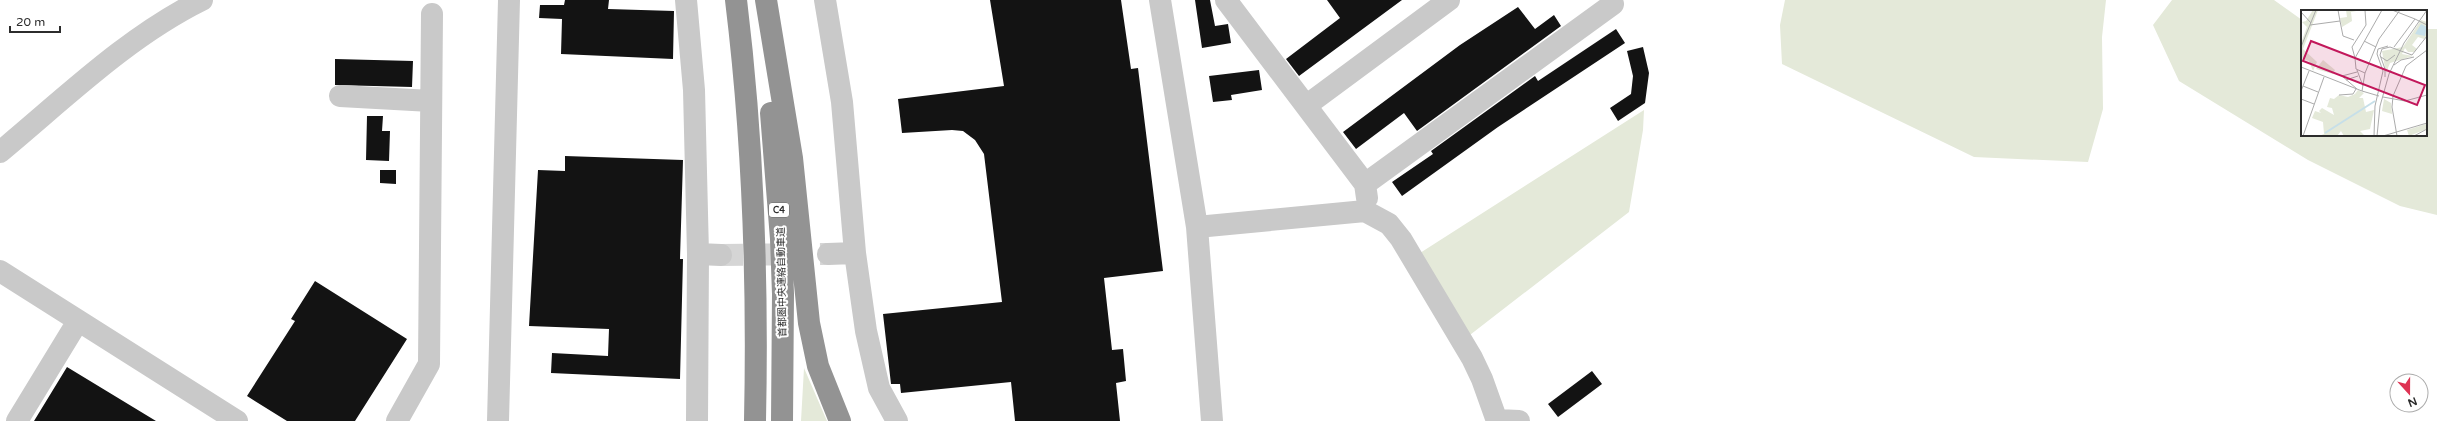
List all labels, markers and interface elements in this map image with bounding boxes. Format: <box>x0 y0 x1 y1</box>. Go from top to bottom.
scale bar <box>10 8 60 34</box>
inset map <box>2301 10 2427 136</box>
text: 20 m <box>16 15 45 29</box>
road number: C4 <box>769 203 789 217</box>
street label: 首都圏中央連絡自動車道 <box>775 227 789 337</box>
north arrow <box>2389 373 2429 413</box>
text: N <box>2406 394 2419 410</box>

